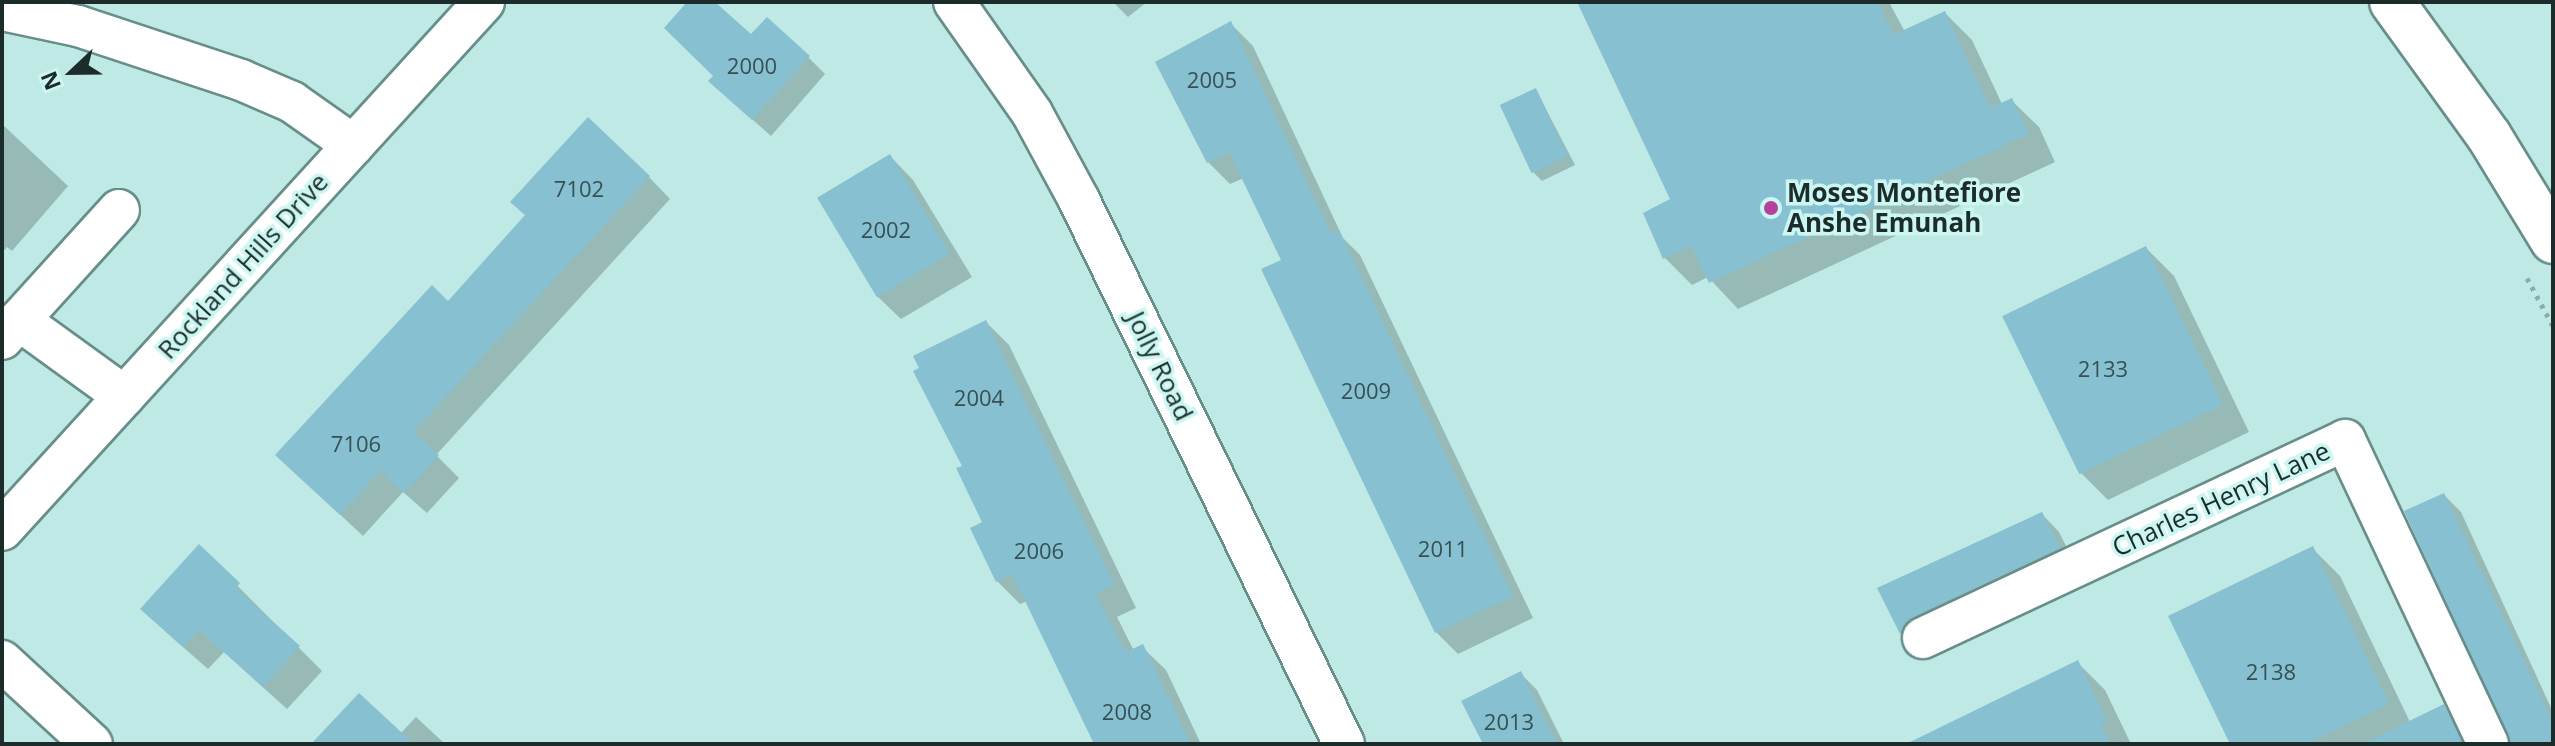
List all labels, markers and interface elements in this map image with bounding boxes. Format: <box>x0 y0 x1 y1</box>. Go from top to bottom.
north arrow <box>32 32 112 112</box>
house number: 2000 <box>727 53 777 79</box>
text: N <box>32 67 67 95</box>
house number: 2005 <box>1187 67 1237 93</box>
street label: Rockland Hills Drive <box>151 167 335 365</box>
house number: 7102 <box>554 176 604 202</box>
place label: Moses Montefiore Anshe Emunah <box>1787 177 2021 238</box>
marker: Moses Montefiore Anshe Emunah <box>1762 199 1780 217</box>
house number: 2002 <box>861 217 911 243</box>
street label: Jolly Road <box>1120 306 1200 426</box>
house number: 2133 <box>2078 356 2128 382</box>
house number: 2009 <box>1341 378 1391 404</box>
house number: 2004 <box>954 385 1004 411</box>
house number: 7106 <box>331 431 381 457</box>
street label: Charles Henry Lane <box>2107 435 2335 563</box>
house number: 2011 <box>1418 536 1468 562</box>
house number: 2006 <box>1014 538 1064 564</box>
house number: 2138 <box>2246 659 2296 685</box>
house number: 2008 <box>1102 699 1152 725</box>
house number: 2013 <box>1484 709 1534 735</box>

